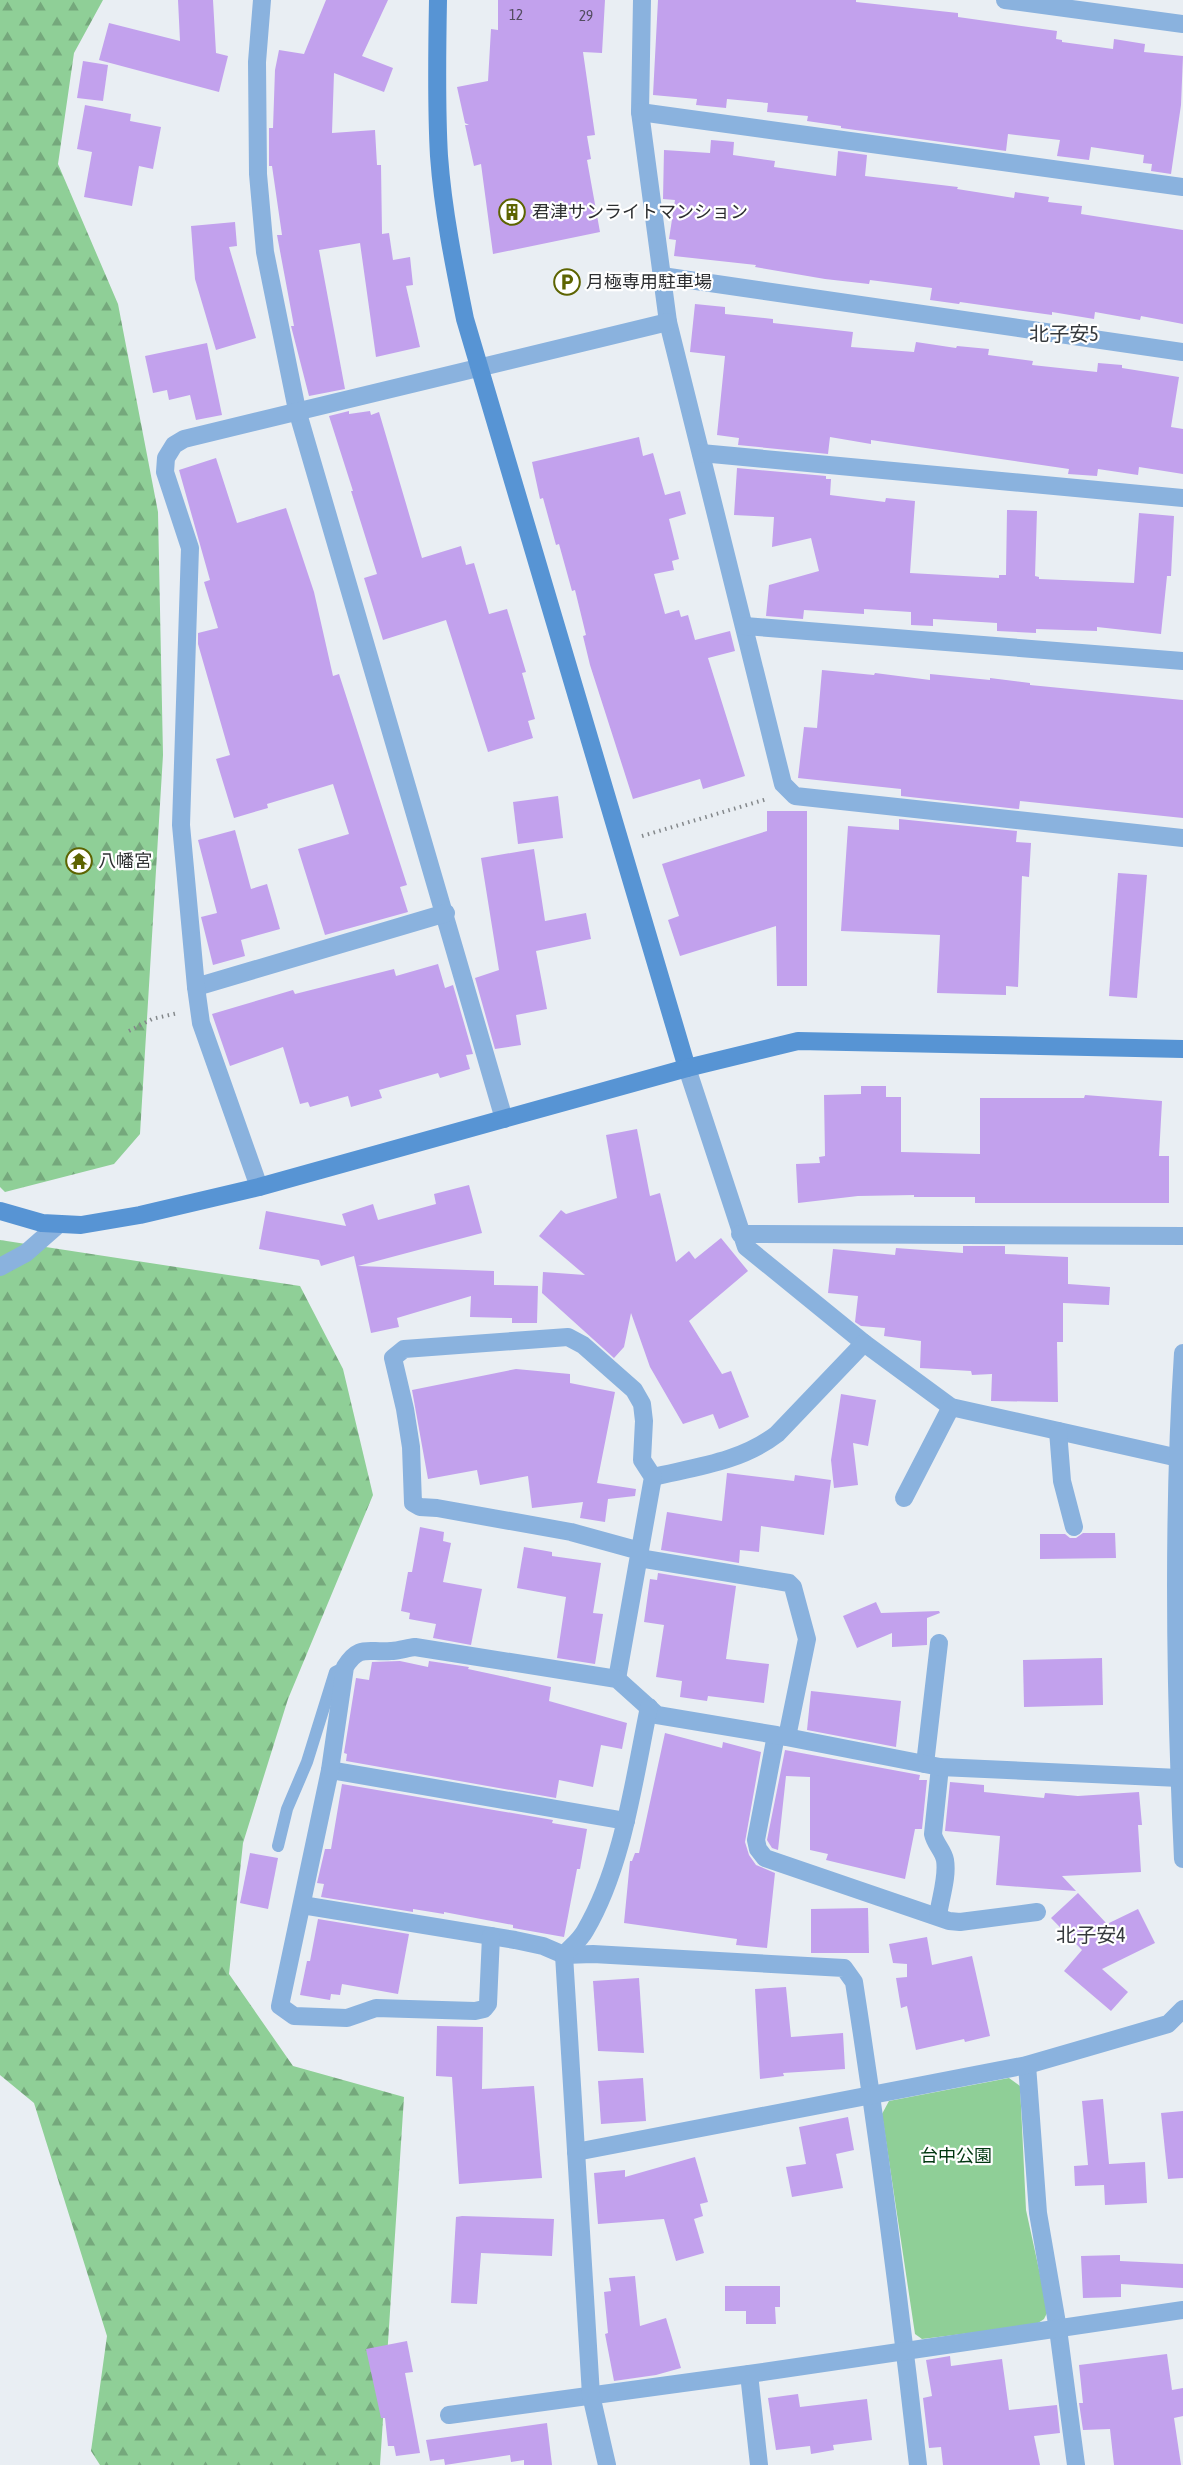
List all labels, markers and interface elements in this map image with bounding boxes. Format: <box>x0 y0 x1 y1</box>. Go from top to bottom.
house number: 12 <box>509 6 523 23</box>
house number: 29 <box>579 7 593 24</box>
building icon: 君津サンライトマンション <box>497 197 527 227</box>
place label: 君津サンライトマンション <box>532 201 748 222</box>
parking icon: 月極専用駐車場 <box>552 267 582 297</box>
place label: 月極専用駐車場 <box>586 271 712 292</box>
district label: 北子安5 <box>1029 322 1099 345</box>
temple icon: 八幡宮 <box>64 846 94 876</box>
place label: 八幡宮 <box>98 850 152 871</box>
district label: 北子安4 <box>1056 1923 1126 1946</box>
park label: 台中公園 <box>920 2145 992 2166</box>

